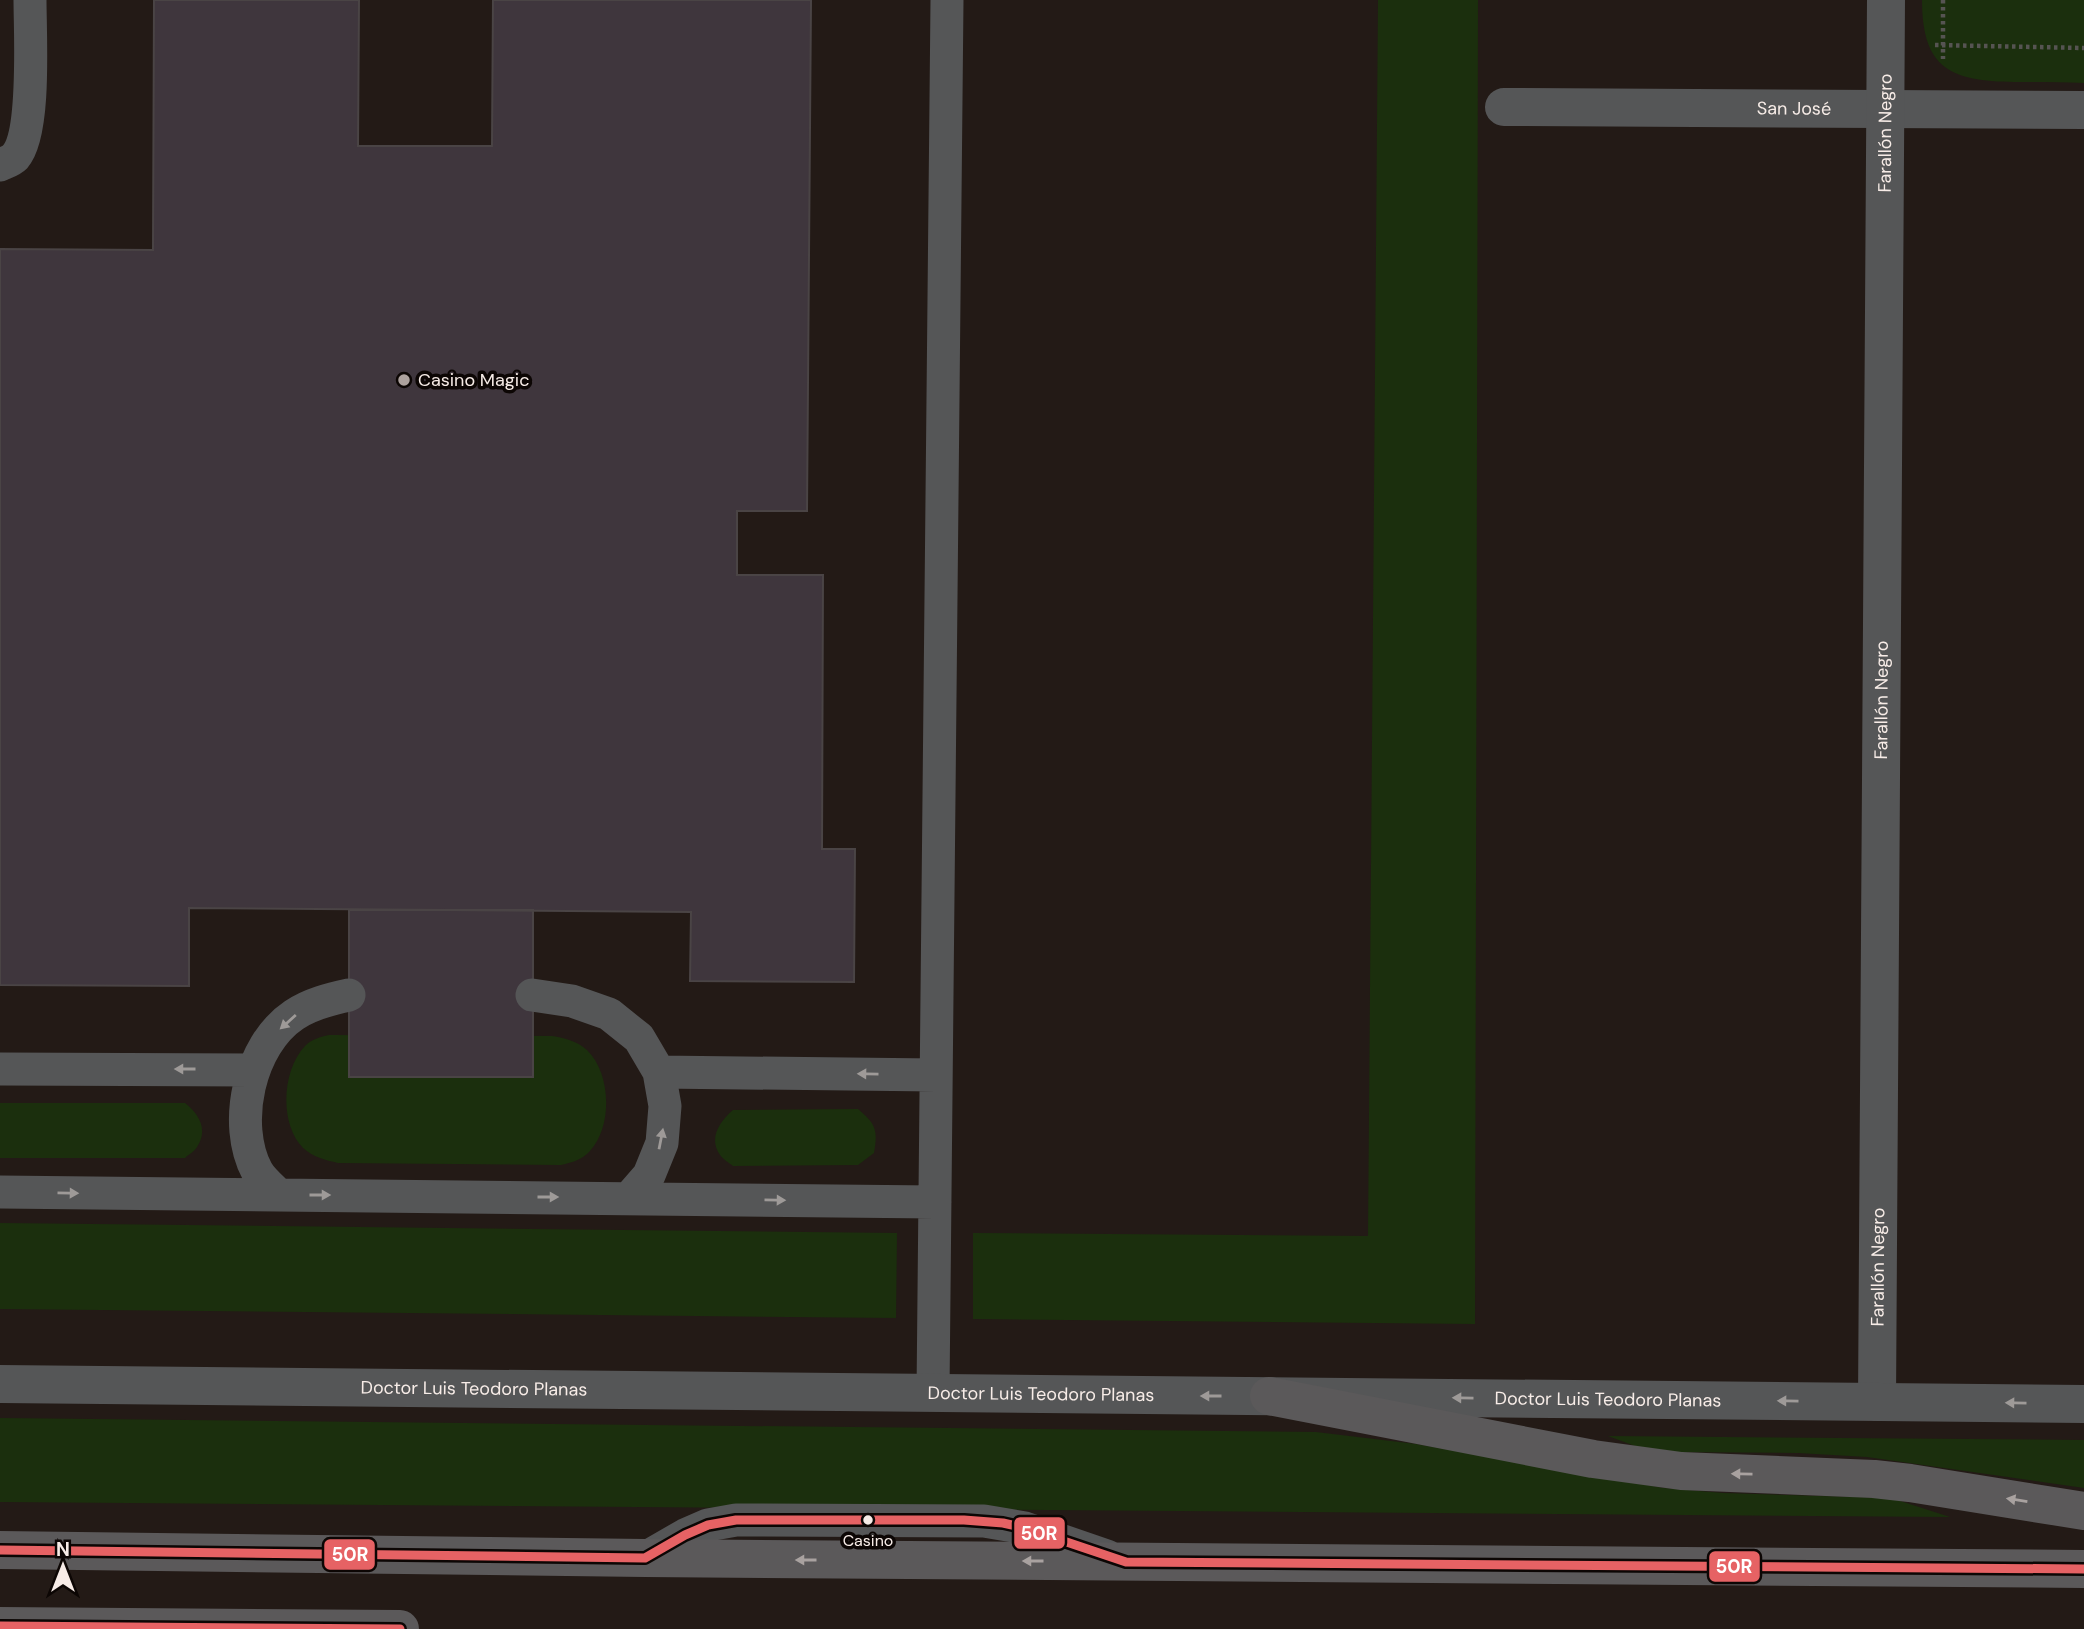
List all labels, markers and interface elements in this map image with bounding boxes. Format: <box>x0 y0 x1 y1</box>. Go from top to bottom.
street label: Farallón Negro <box>1873 74 1898 193</box>
street label: San José <box>1757 96 1831 121</box>
place label: Casino Magic <box>418 368 529 392</box>
marker: Casino Magic <box>396 372 412 388</box>
street label: Farallón Negro <box>1869 641 1894 760</box>
one-way arrow <box>279 1014 297 1030</box>
one-way arrow <box>173 1063 195 1075</box>
one-way arrow <box>857 1068 879 1080</box>
one-way arrow <box>656 1128 667 1150</box>
one-way arrow <box>57 1187 79 1198</box>
one-way arrow <box>309 1189 331 1201</box>
one-way arrow <box>537 1191 559 1203</box>
one-way arrow <box>764 1194 786 1206</box>
street label: Farallón Negro <box>1865 1208 1890 1327</box>
street label: Doctor Luis Teodoro Planas <box>360 1375 587 1402</box>
street label: Doctor Luis Teodoro Planas <box>927 1381 1154 1407</box>
street label: Doctor Luis Teodoro Planas <box>1494 1386 1721 1413</box>
one-way arrow <box>1200 1390 1222 1401</box>
one-way arrow <box>1452 1392 1474 1404</box>
one-way arrow <box>1777 1395 1799 1407</box>
one-way arrow <box>2005 1397 2027 1409</box>
one-way arrow <box>1731 1469 1753 1480</box>
one-way arrow <box>2006 1494 2028 1505</box>
marker: Casino <box>861 1513 875 1527</box>
line badge: 50R <box>1013 1516 1066 1550</box>
text: 50R <box>1020 1521 1058 1546</box>
place label: Casino <box>843 1530 893 1551</box>
north arrow <box>28 1531 98 1601</box>
text: N <box>56 1537 70 1562</box>
line badge: 50R <box>323 1538 376 1571</box>
text: 50R <box>331 1542 369 1567</box>
line badge: 50R <box>1708 1550 1761 1583</box>
one-way arrow <box>794 1554 816 1565</box>
text: 50R <box>1715 1554 1753 1579</box>
one-way arrow <box>1022 1556 1044 1567</box>

